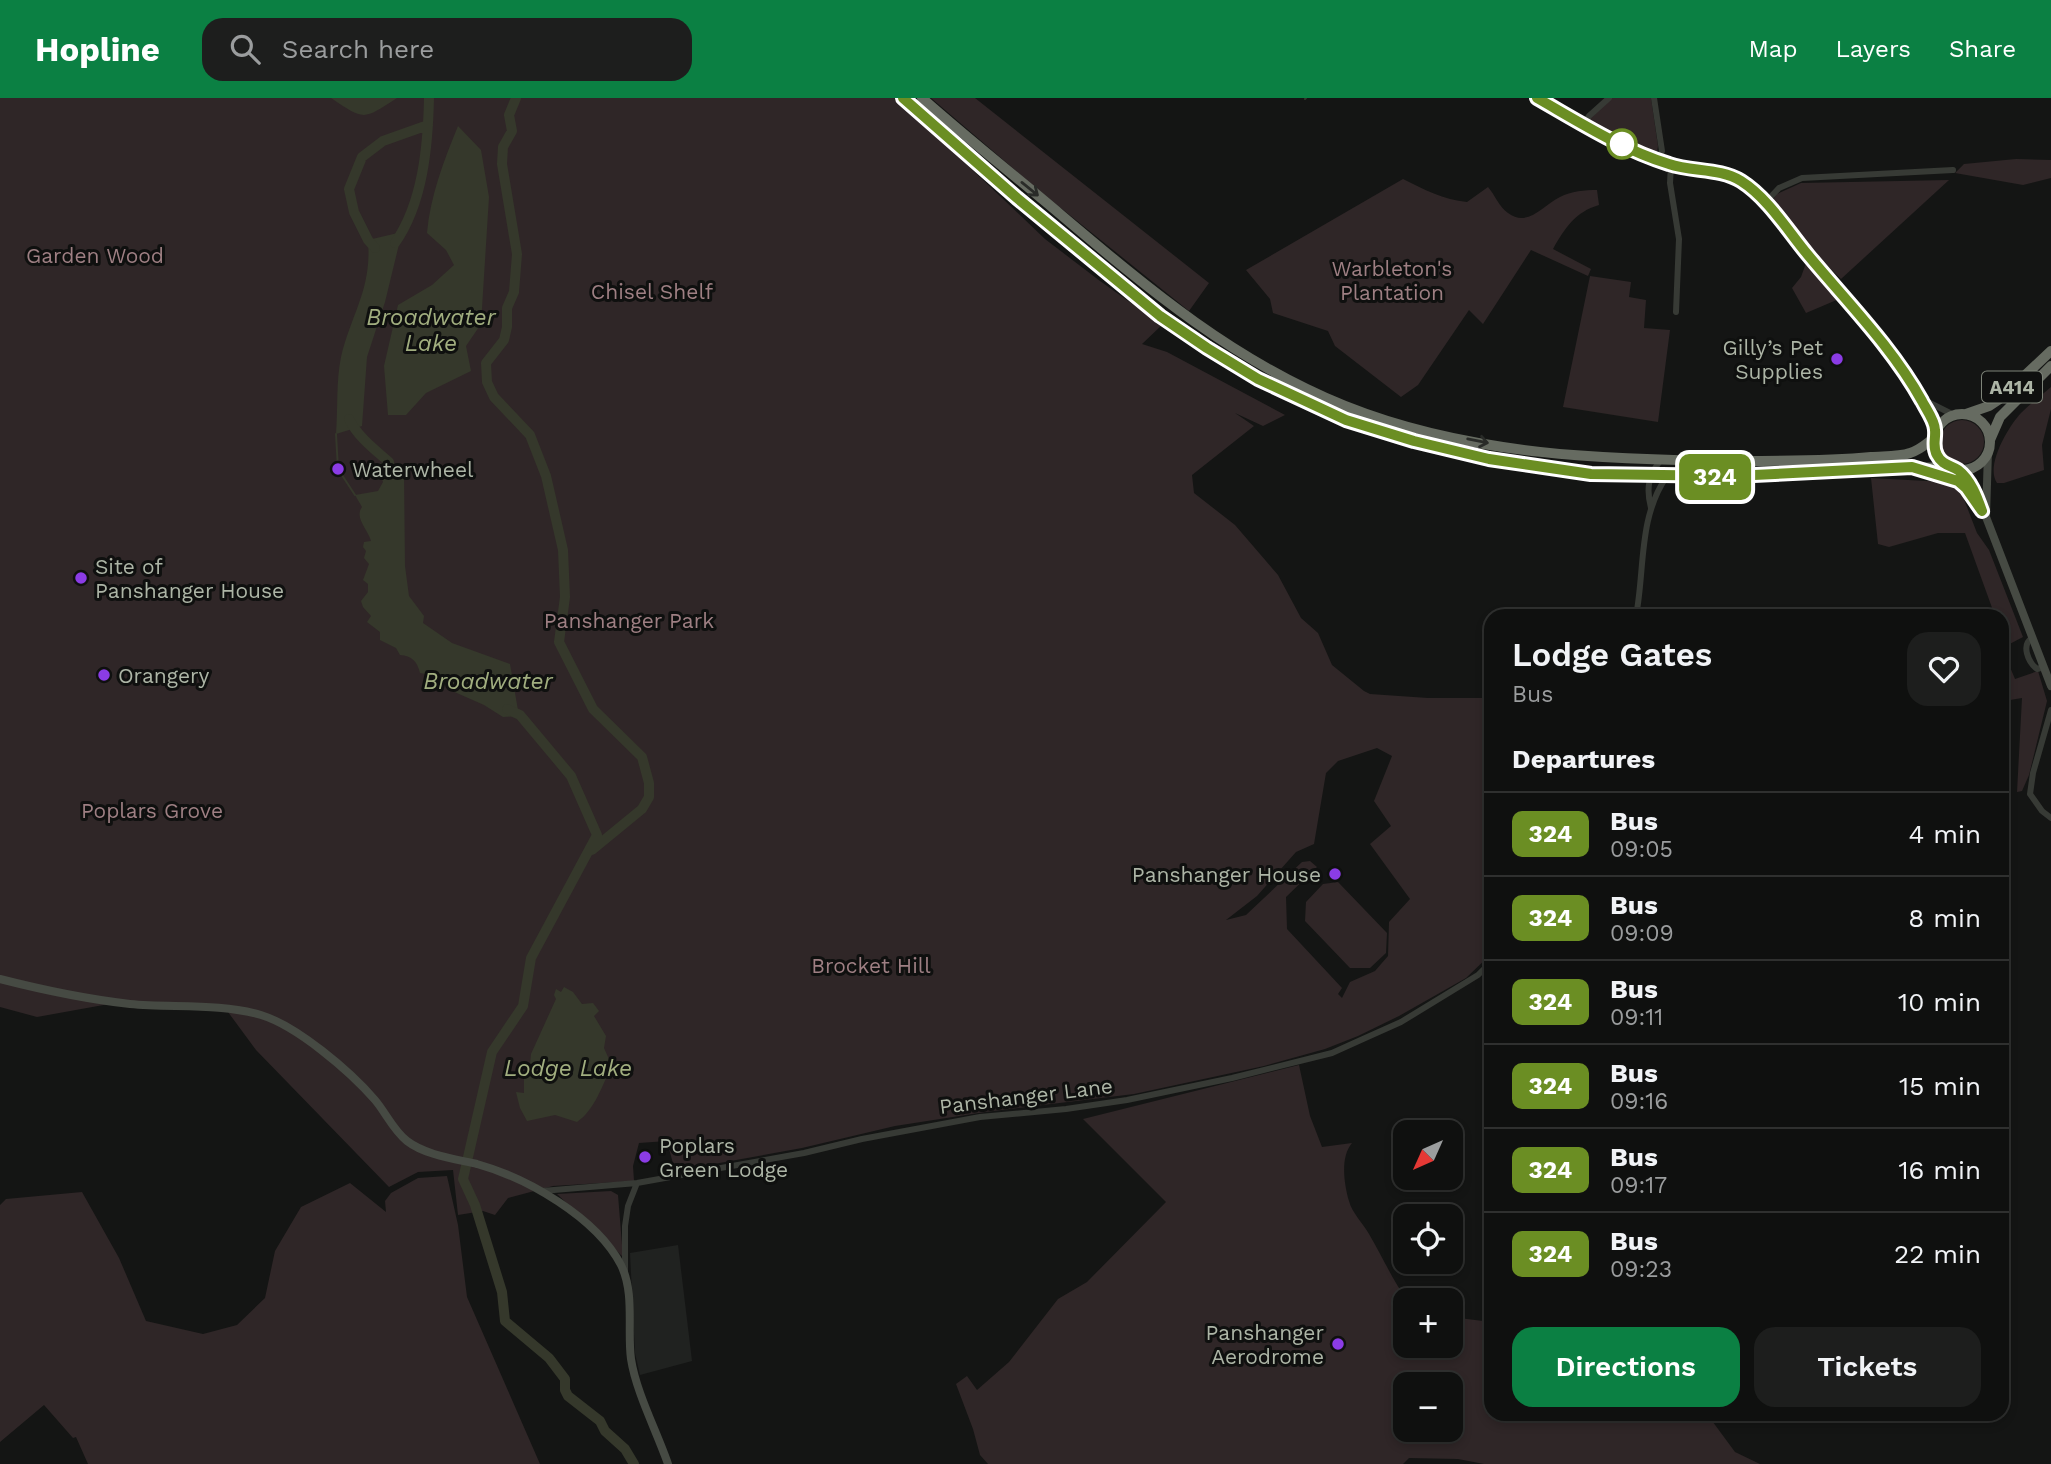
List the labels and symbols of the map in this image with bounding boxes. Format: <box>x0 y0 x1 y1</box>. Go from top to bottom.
unlabelled marker <box>1607 129 1637 159</box>
one-way arrow <box>1021 181 1039 197</box>
park label: Garden Wood <box>26 243 164 268</box>
park label: Warbleton's Plantation <box>1332 256 1452 305</box>
park label: Chisel Shelf <box>591 279 713 304</box>
water label: Broadwater Lake <box>366 304 497 357</box>
place label: Gilly’s Pet Supplies <box>1723 335 1823 384</box>
marker: Gilly’s Pet Supplies <box>1829 351 1845 367</box>
road number: A414 <box>1982 372 2042 402</box>
one-way arrow <box>1466 435 1488 449</box>
line badge: 324 <box>1675 454 1755 500</box>
place label: Waterwheel <box>352 457 474 482</box>
marker: Waterwheel <box>330 461 346 477</box>
place label: Site of Panshanger House <box>95 554 284 603</box>
marker: Site of Panshanger House <box>73 570 89 586</box>
park label: Panshanger Park <box>544 608 714 633</box>
place label: Orangery <box>118 663 210 688</box>
marker: Orangery <box>96 667 112 683</box>
water label: Broadwater <box>423 668 554 695</box>
park label: Poplars Grove <box>81 798 223 823</box>
place label: Panshanger House <box>1132 862 1321 887</box>
marker: Panshanger House <box>1327 866 1343 882</box>
park label: Brocket Hill <box>811 953 931 978</box>
water label: Lodge Lake <box>504 1055 632 1082</box>
street label: Panshanger Lane <box>938 1073 1114 1119</box>
north arrow <box>1393 1120 1463 1190</box>
place label: Poplars Green Lodge <box>659 1133 788 1182</box>
marker: Poplars Green Lodge <box>637 1149 653 1165</box>
place label: Panshanger Aerodrome <box>1205 1320 1324 1369</box>
marker: Panshanger Aerodrome <box>1330 1336 1346 1352</box>

